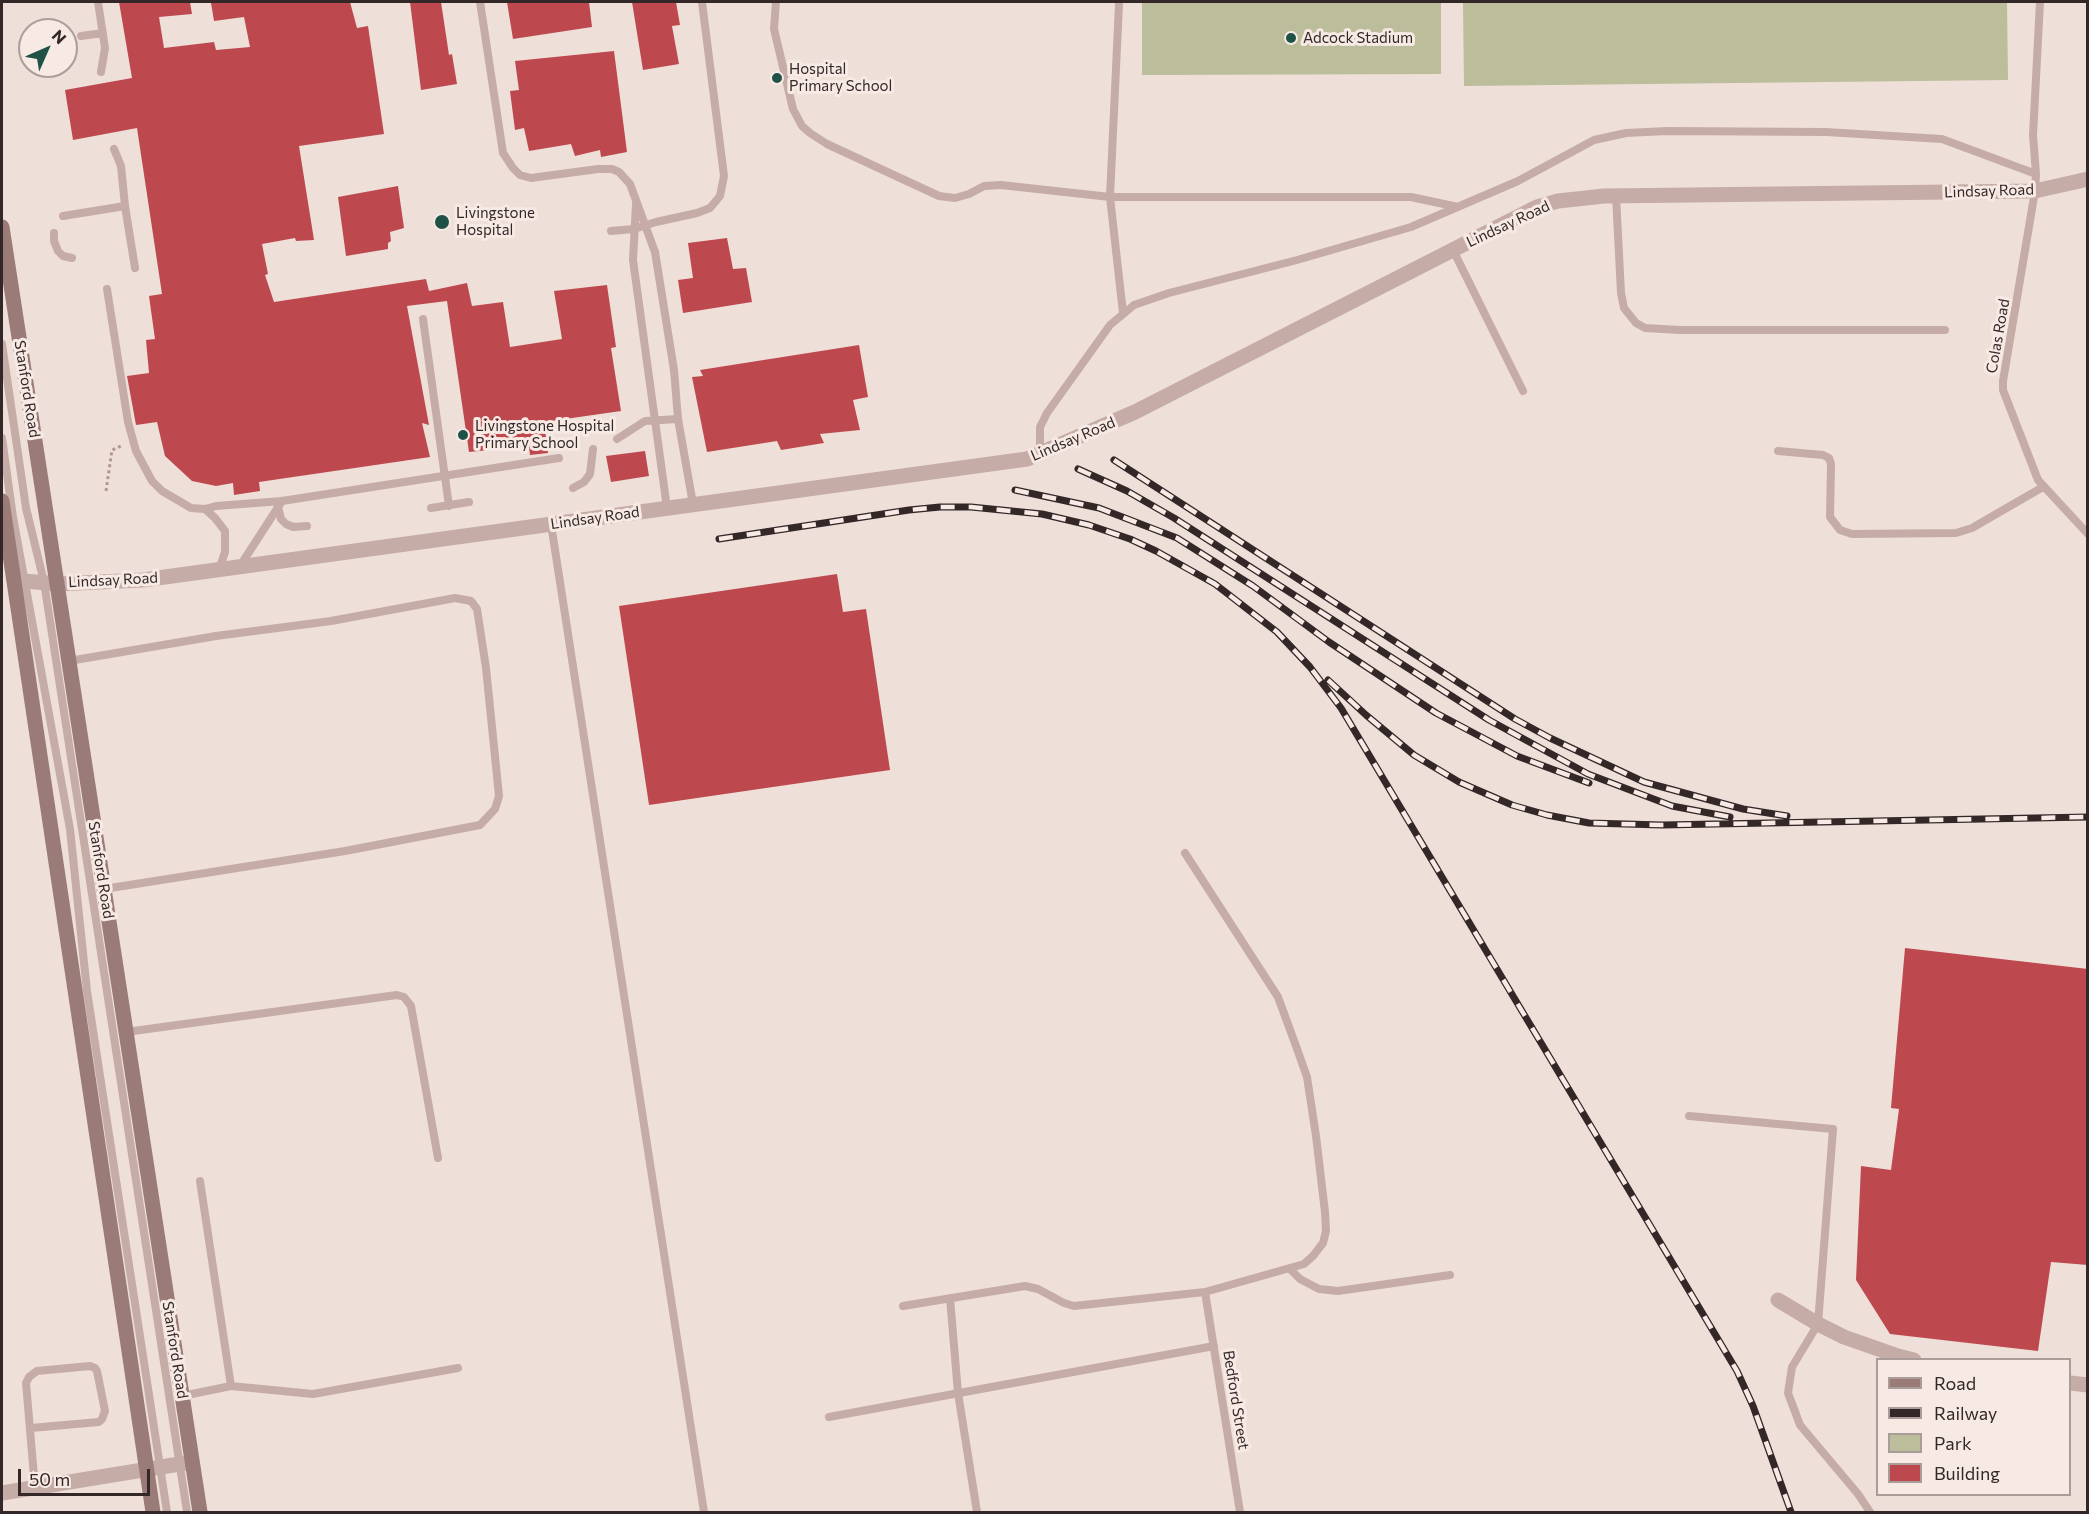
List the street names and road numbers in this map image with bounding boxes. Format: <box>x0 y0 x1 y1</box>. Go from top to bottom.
street label: Lindsay Road <box>1944 180 2034 202</box>
street label: Lindsay Road <box>1463 197 1553 251</box>
street label: Colas Road <box>1983 297 2013 375</box>
street label: Stanford Road <box>10 339 44 439</box>
street label: Lindsay Road <box>1028 413 1118 465</box>
street label: Lindsay Road <box>549 503 641 533</box>
street label: Lindsay Road <box>68 569 158 591</box>
street label: Stanford Road <box>84 820 118 920</box>
street label: Stanford Road <box>158 1300 192 1400</box>
street label: Bedford Street <box>1219 1349 1253 1451</box>

